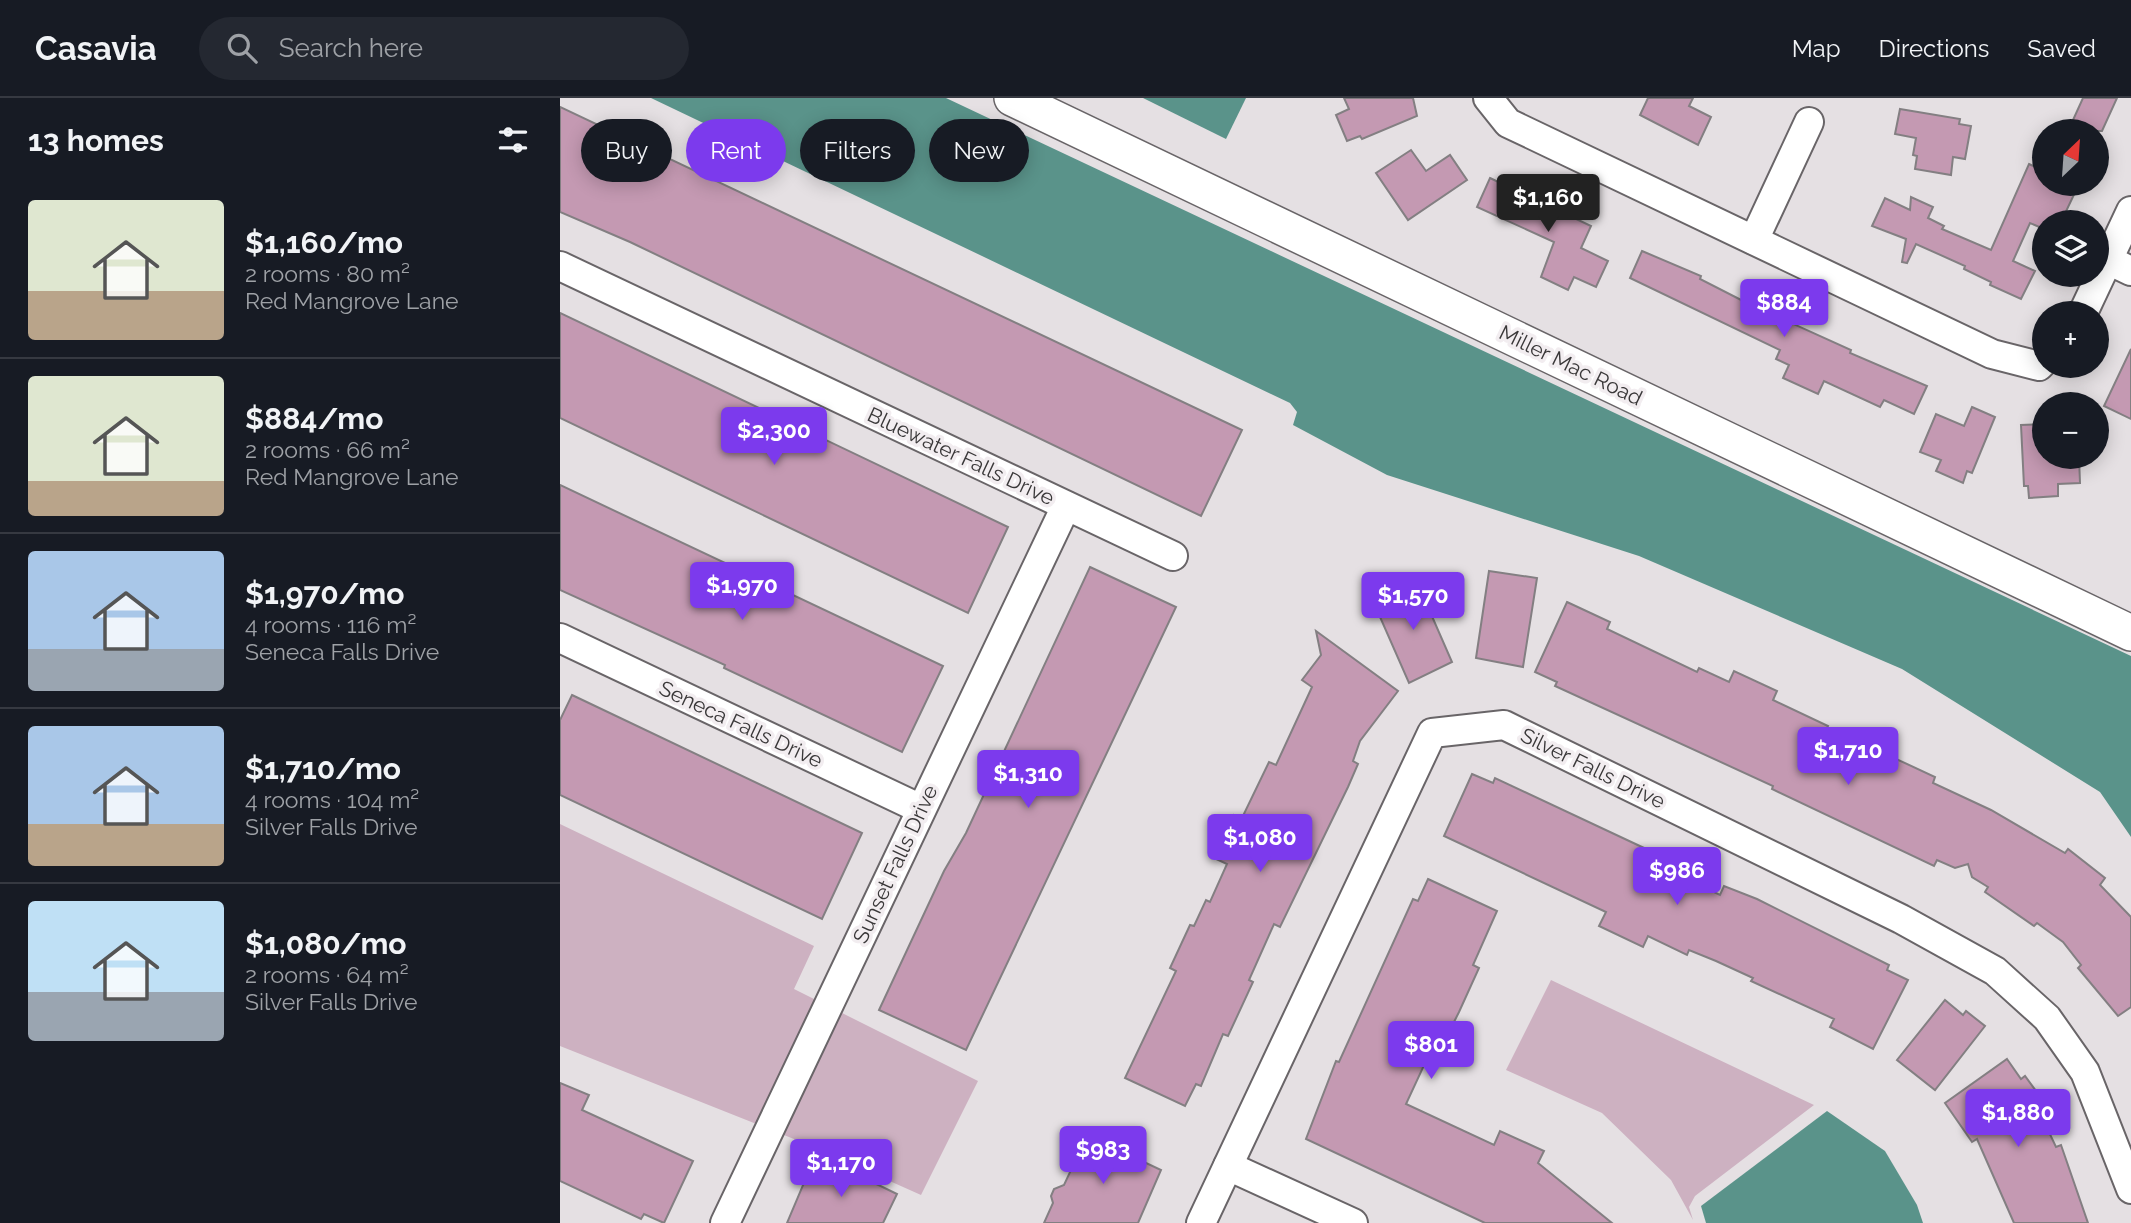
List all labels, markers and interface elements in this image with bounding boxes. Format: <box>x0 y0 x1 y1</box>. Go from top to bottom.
search box <box>199 17 689 80</box>
text: Casavia <box>35 29 157 68</box>
icon: search <box>223 29 261 67</box>
text: Search here <box>279 33 423 63</box>
text: Map <box>1792 34 1841 63</box>
text: Directions <box>1879 34 1989 63</box>
text: Saved <box>2027 34 2096 63</box>
chip: Buy <box>581 119 672 182</box>
chip: Rent <box>686 119 786 182</box>
chip: Filters <box>800 119 915 182</box>
chip: New <box>929 119 1029 182</box>
north arrow <box>2032 119 2109 196</box>
map controls <box>2032 119 2109 469</box>
icon: filters <box>494 121 532 159</box>
text: 13 homes <box>28 123 164 158</box>
pin: $1,160 <box>1491 174 1605 234</box>
text: $1,160 <box>1513 183 1583 210</box>
button: layers <box>2032 210 2109 287</box>
text: $1,160/mo <box>245 225 403 260</box>
icon: home <box>84 228 168 312</box>
text: 2 rooms · 80 m² <box>245 260 410 287</box>
pin: $884 <box>1743 280 1825 339</box>
text: Red Mangrove Lane <box>245 287 459 314</box>
text: $884 <box>1756 288 1812 315</box>
button: + <box>2032 301 2109 378</box>
street label: Miller Mac Road <box>1495 320 1647 410</box>
button: − <box>2032 392 2109 469</box>
text: $884/mo <box>245 401 383 436</box>
street label: Bluewater Falls Drive <box>864 402 1058 510</box>
icon: home <box>84 404 168 488</box>
pin: $2,300 <box>717 408 831 467</box>
text: $2,300 <box>737 416 811 443</box>
text: 2 rooms · 66 m² <box>245 436 410 463</box>
text: Red Mangrove Lane <box>245 463 459 490</box>
pin: $1,970 <box>685 562 799 622</box>
text: $1,970 <box>706 571 778 598</box>
pin: $1,570 <box>1356 573 1470 632</box>
text: $1,970/mo <box>245 576 404 611</box>
icon: home <box>84 579 168 663</box>
text: $1,570 <box>1377 581 1449 608</box>
text: 4 rooms · 116 m² <box>245 611 416 638</box>
text: Seneca Falls Drive <box>245 638 439 665</box>
street label: Seneca Falls Drive <box>655 675 827 773</box>
street label: Silver Falls Drive <box>1517 722 1669 814</box>
pin: $1,710 <box>1791 728 1905 787</box>
text: $1,710 <box>1813 736 1883 763</box>
pin: $1,310 <box>971 750 1085 810</box>
text: $1,710/mo <box>245 751 401 786</box>
icon: home <box>84 754 168 838</box>
text: $1,310 <box>993 759 1063 786</box>
street label: Sunset Falls Drive <box>847 781 943 947</box>
text: 4 rooms · 104 m² <box>245 786 419 813</box>
text: Silver Falls Drive <box>245 813 418 840</box>
pin: $1,080 <box>1203 814 1317 874</box>
text: $1,080 <box>1223 823 1297 850</box>
pin: $986 <box>1636 848 1718 907</box>
text: $986 <box>1649 856 1705 883</box>
text: $1,080/mo <box>245 926 407 961</box>
icon: home <box>84 929 168 1013</box>
text: 2 rooms · 64 m² <box>245 961 409 988</box>
text: Silver Falls Drive <box>245 988 418 1015</box>
pin: $801 <box>1390 1021 1472 1081</box>
text: $801 <box>1404 1030 1458 1057</box>
pin: $1,880 <box>1961 1090 2075 1149</box>
text: $1,880 <box>1981 1098 2055 1125</box>
pin: $983 <box>1062 1126 1144 1186</box>
text: $983 <box>1076 1135 1130 1162</box>
pin: $1,170 <box>784 1140 898 1199</box>
text: $1,170 <box>806 1148 876 1175</box>

